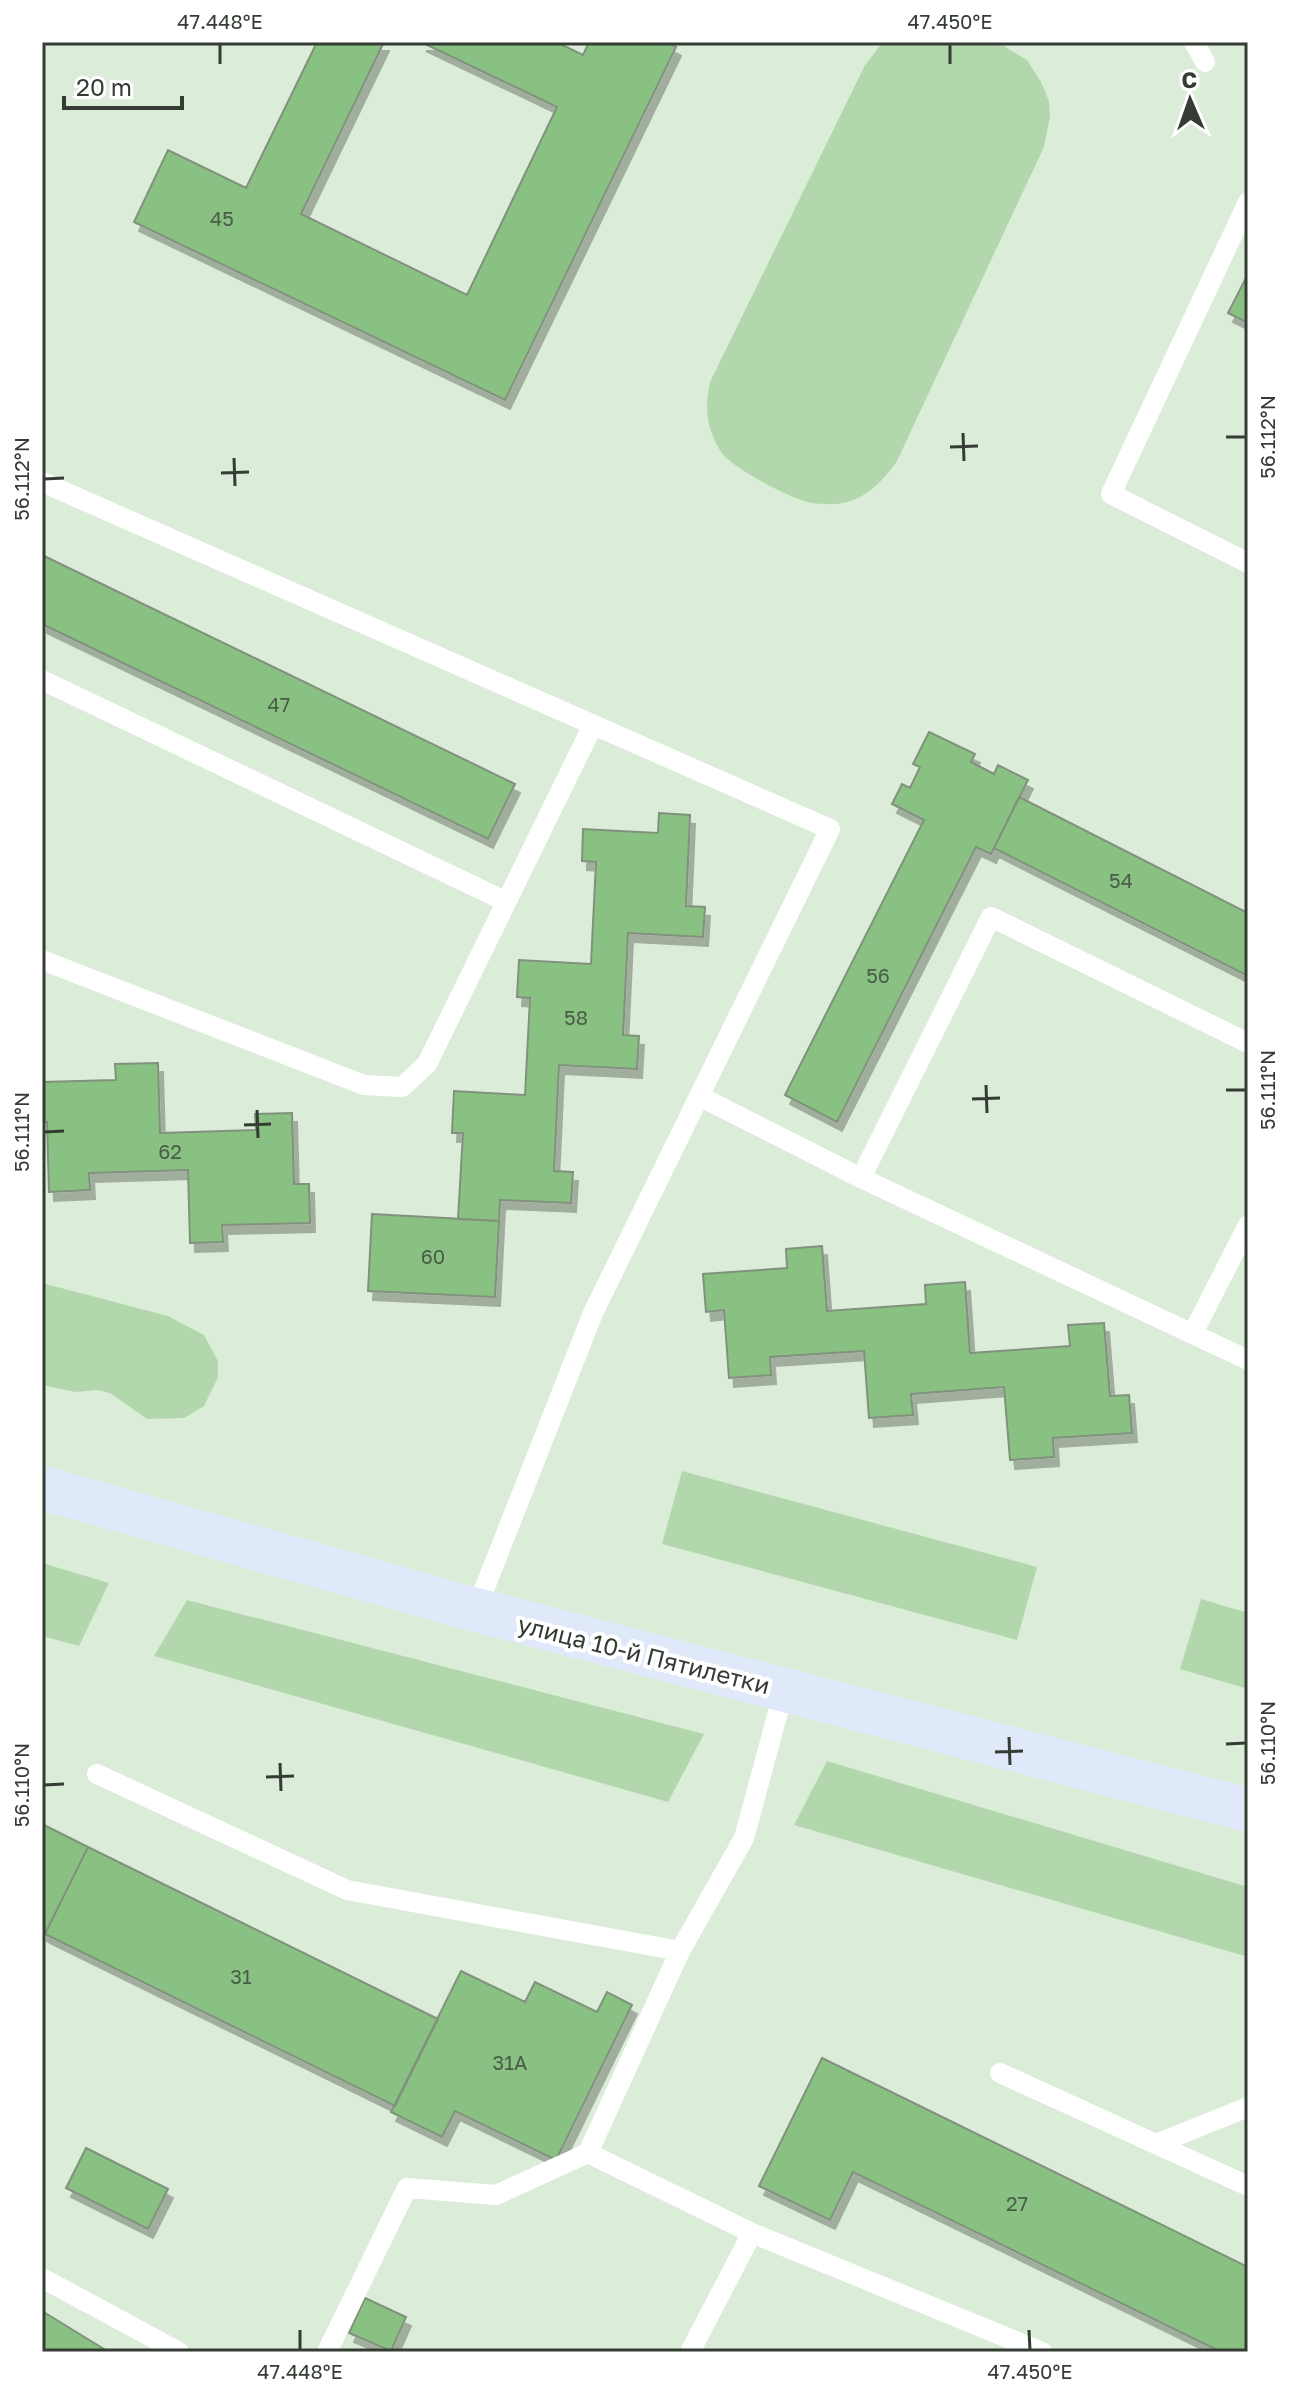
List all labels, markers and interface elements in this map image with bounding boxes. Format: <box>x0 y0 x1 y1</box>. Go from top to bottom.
text: 47.448°E <box>177 9 263 33</box>
text: 47.450°E <box>908 9 993 33</box>
scale bar <box>64 60 182 110</box>
north arrow <box>1150 60 1230 140</box>
text: С <box>1181 66 1198 93</box>
text: 20 m <box>76 72 132 101</box>
house number: 45 <box>210 206 234 230</box>
text: 56.112°N <box>1255 395 1279 479</box>
text: 56.112°N <box>9 437 33 521</box>
house number: 47 <box>268 692 290 716</box>
house number: 54 <box>1109 868 1133 892</box>
house number: 56 <box>866 963 890 987</box>
house number: 58 <box>564 1005 588 1029</box>
text: 56.111°N <box>1255 1050 1279 1130</box>
text: 56.111°N <box>9 1092 33 1172</box>
house number: 62 <box>158 1139 182 1163</box>
house number: 60 <box>421 1244 445 1268</box>
street label: улица 10-й Пятилетки <box>515 1609 773 1699</box>
text: 56.110°N <box>1255 1701 1279 1785</box>
text: 56.110°N <box>9 1743 33 1827</box>
house number: 31 <box>230 1964 252 1988</box>
house number: 31А <box>493 2050 527 2074</box>
house number: 27 <box>1006 2191 1028 2215</box>
text: 47.448°E <box>257 2359 343 2383</box>
text: 47.450°E <box>988 2359 1073 2383</box>

